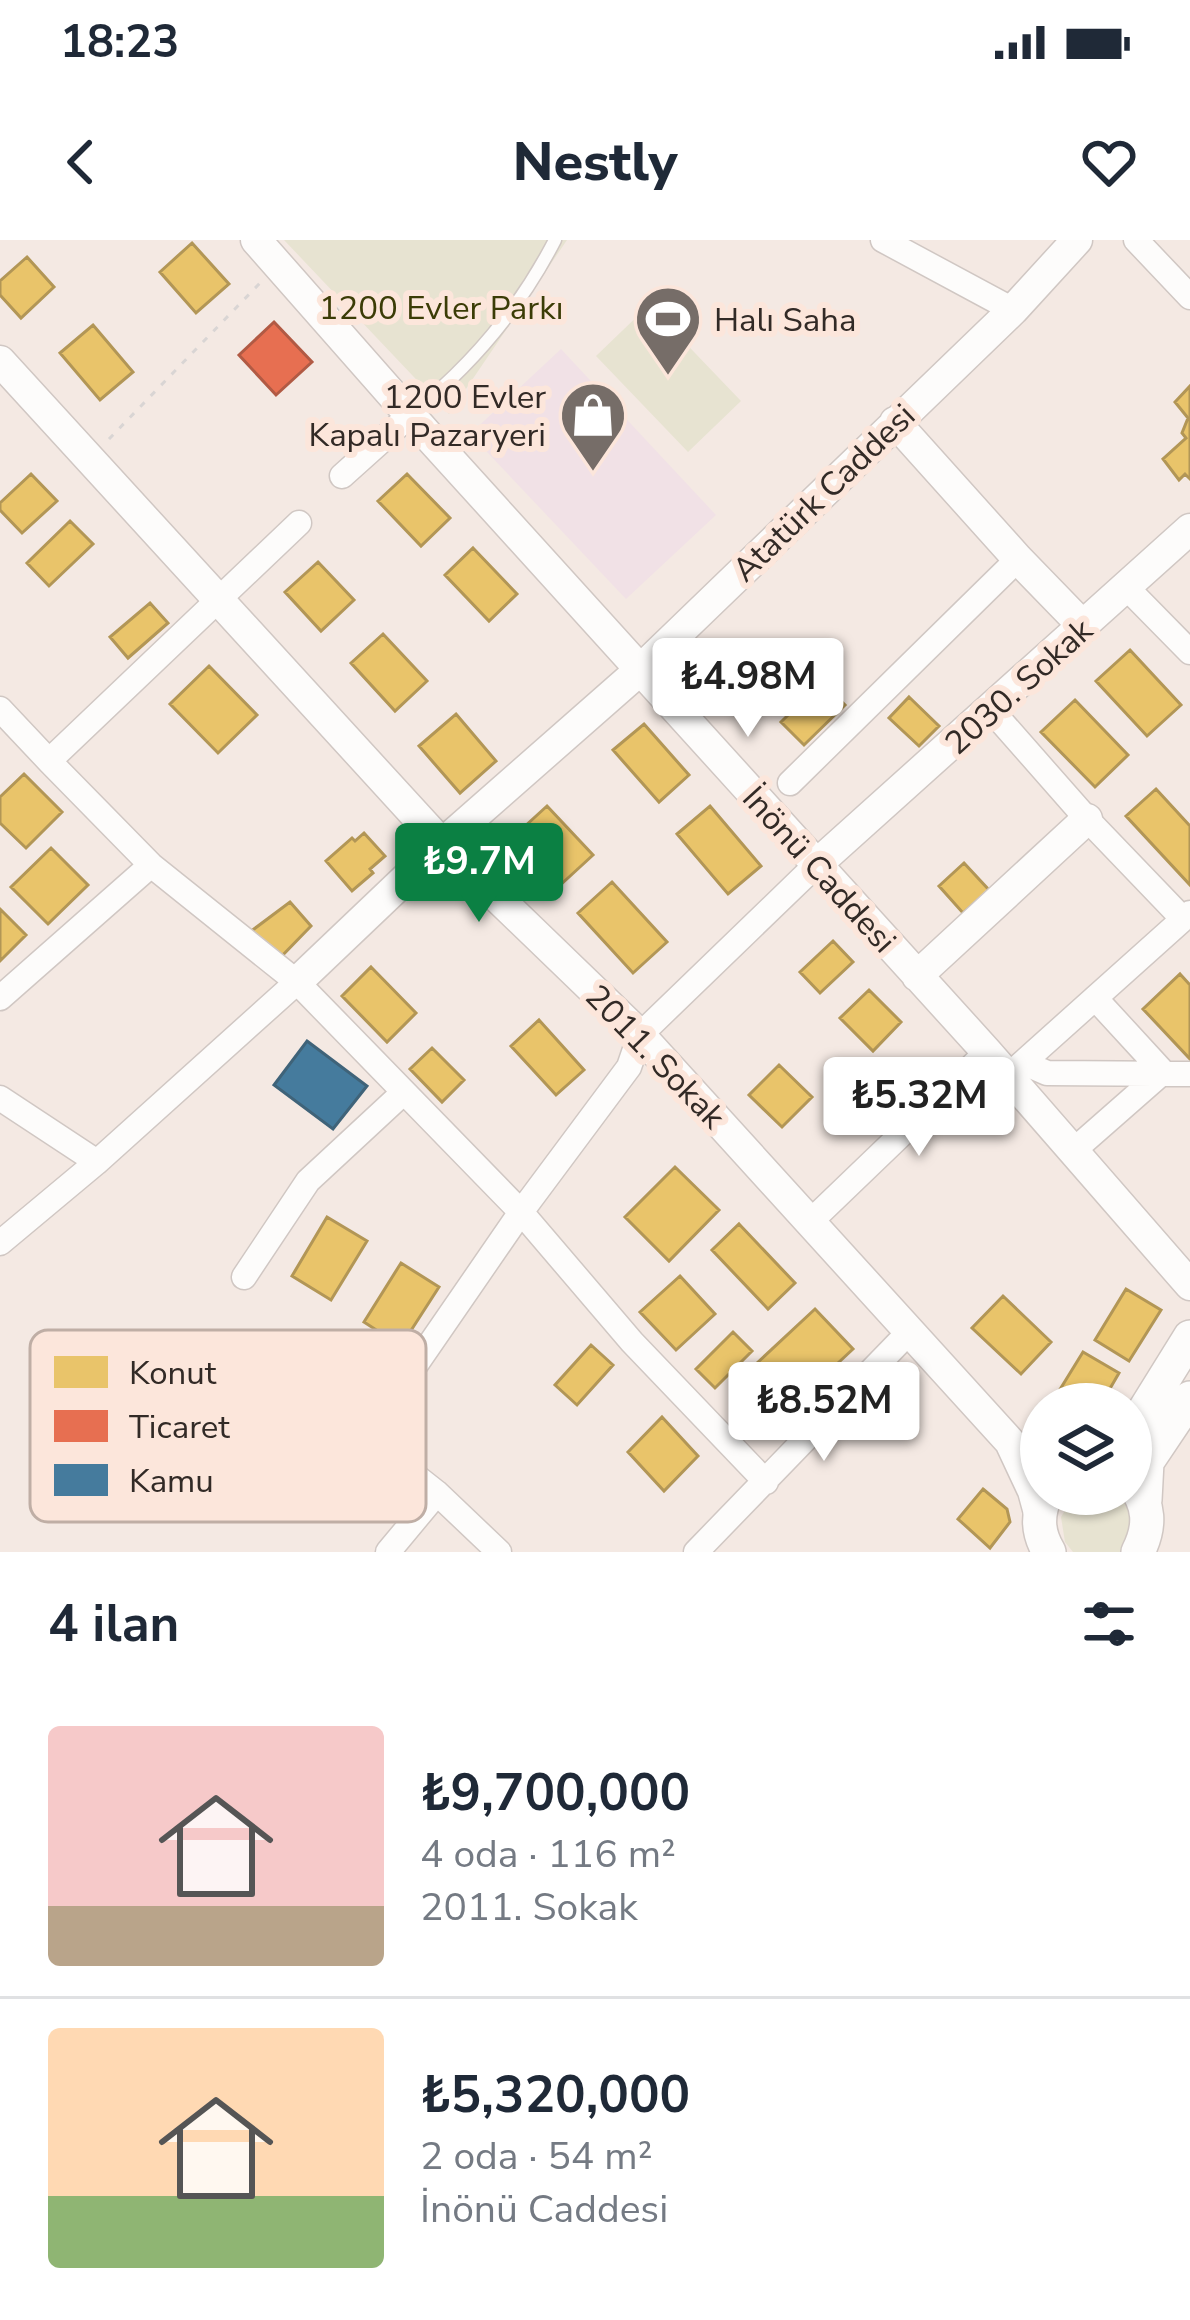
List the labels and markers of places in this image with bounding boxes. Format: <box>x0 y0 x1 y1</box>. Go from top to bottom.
sports icon: Halı Saha <box>633 284 703 378</box>
place label: Halı Saha <box>714 298 857 343</box>
place label: 1200 Evler Kapalı Pazaryeri <box>309 375 546 458</box>
shop icon: 1200 Evler Kapalı Pazaryeri <box>558 380 628 474</box>
pin: ₺4.98M <box>650 638 846 740</box>
pin: ₺9.7M <box>395 823 563 925</box>
pin: ₺5.32M <box>821 1057 1017 1159</box>
pin: ₺8.52M <box>726 1362 922 1464</box>

